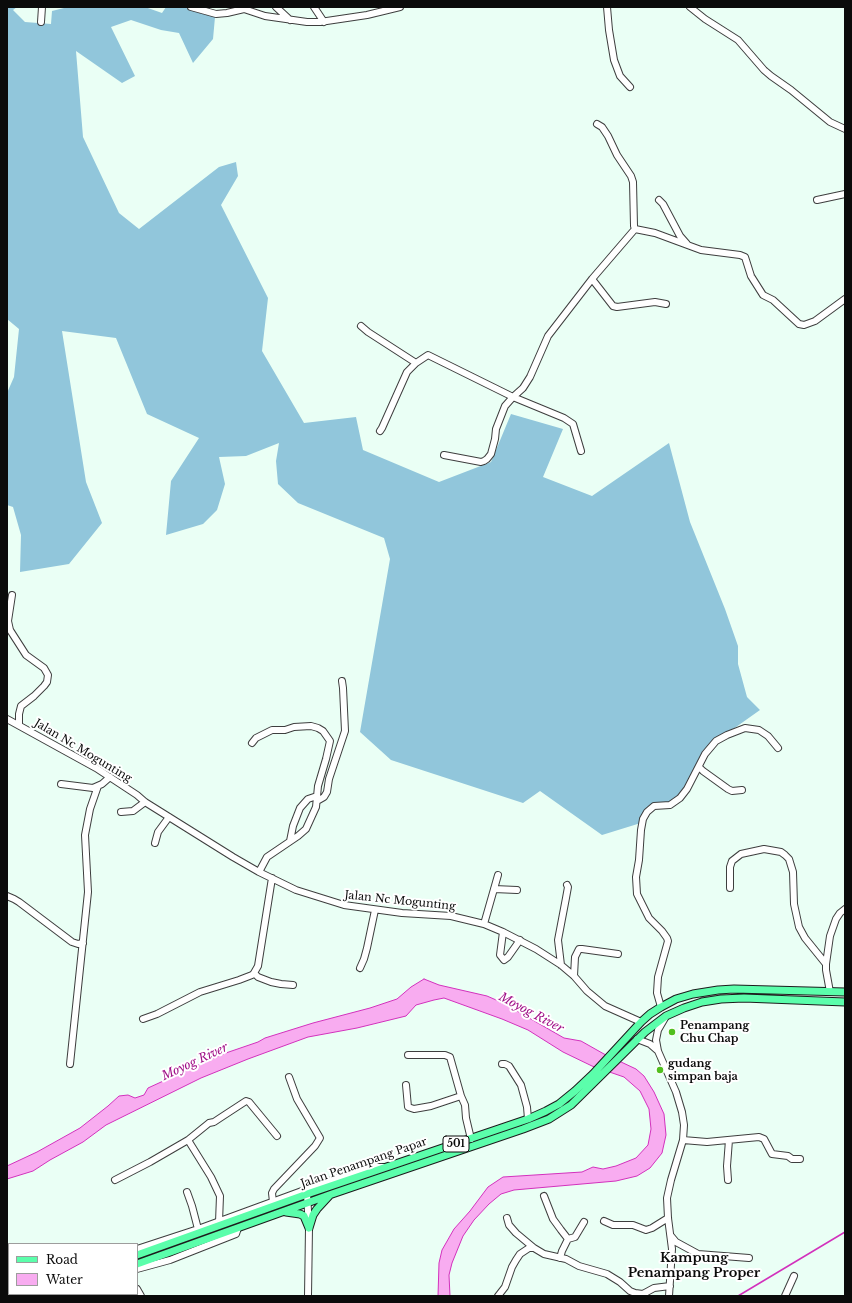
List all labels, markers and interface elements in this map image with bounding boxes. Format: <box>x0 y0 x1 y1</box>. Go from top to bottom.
street label: Jalan Nc Mogunting <box>32 717 134 785</box>
street label: Jalan Nc Mogunting <box>344 889 456 913</box>
water label: Moyog River <box>496 990 566 1036</box>
place label: Penampang Chu Chap <box>680 1019 749 1045</box>
marker: Penampang Chu Chap <box>667 1027 677 1037</box>
water label: Moyog River <box>160 1040 230 1084</box>
place label: gudang simpan baja <box>668 1057 738 1083</box>
marker: gudang simpan baja <box>655 1065 665 1075</box>
street label: Jalan Penampang Papar <box>299 1135 429 1191</box>
road number: 501 <box>443 1136 469 1152</box>
legend <box>8 1243 138 1295</box>
district label: Kampung Penampang Proper <box>628 1250 760 1281</box>
text: Road <box>46 1252 78 1267</box>
text: Water <box>46 1272 83 1287</box>

